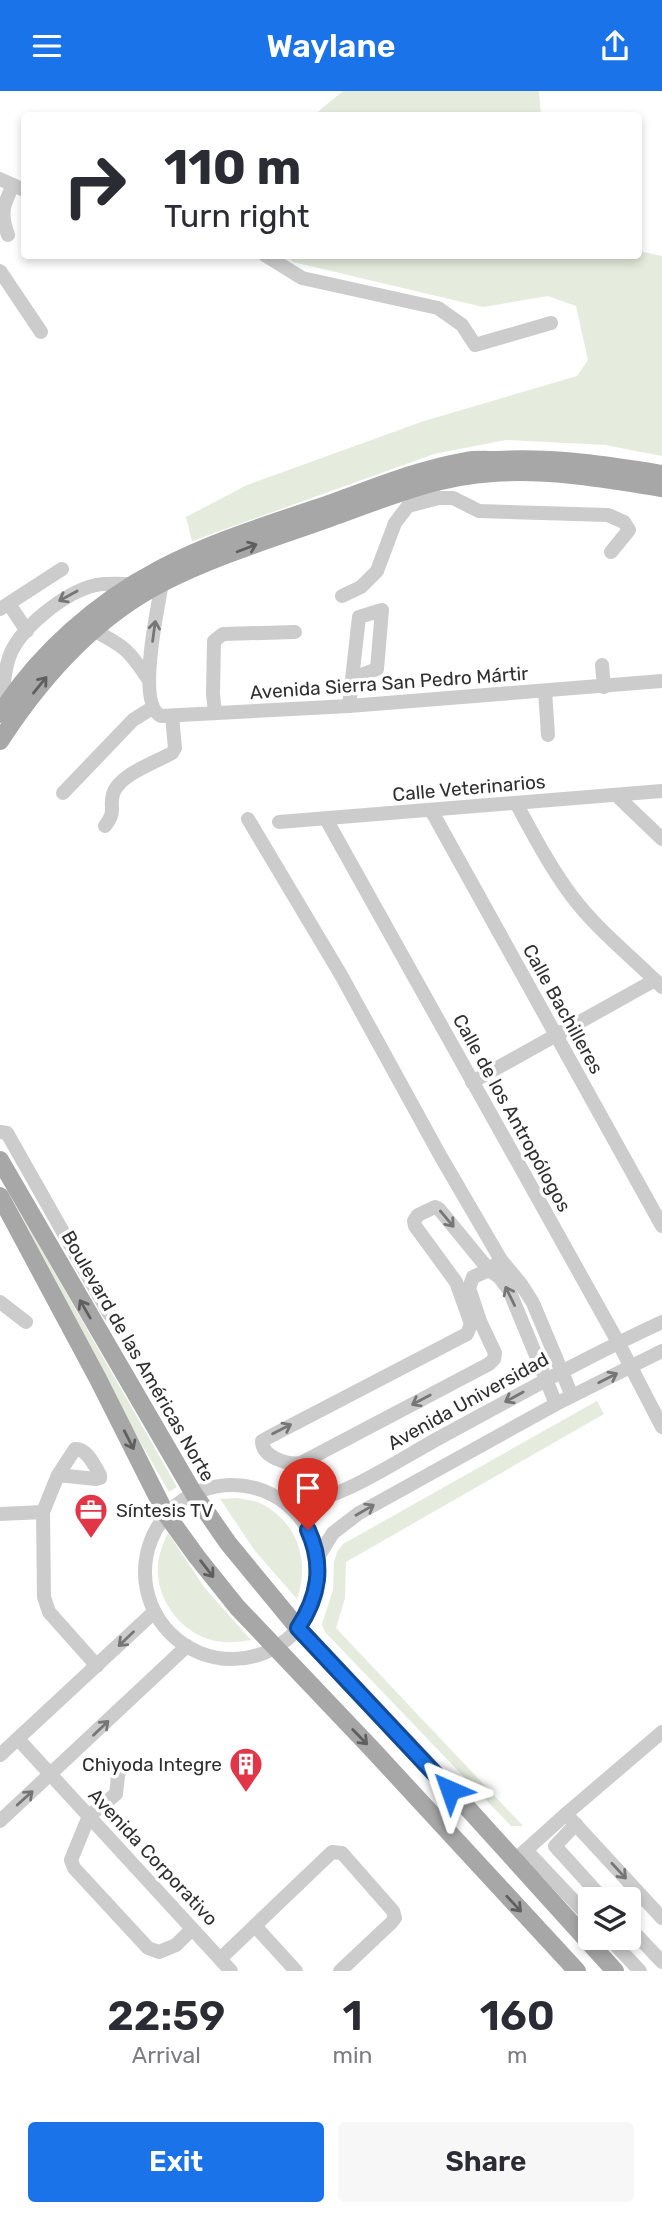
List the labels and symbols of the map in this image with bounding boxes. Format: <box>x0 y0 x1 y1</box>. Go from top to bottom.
one-way arrow <box>235 541 257 554</box>
one-way arrow <box>59 589 79 603</box>
one-way arrow <box>148 620 161 643</box>
street label: Avenida Sierra San Pedro Mártir <box>249 662 530 704</box>
one-way arrow <box>32 677 47 695</box>
street label: Calle Veterinarios <box>392 770 546 806</box>
street label: Calle Bachilleres <box>518 940 608 1078</box>
street label: Calle de los Antropólogos <box>448 1010 576 1216</box>
one-way arrow <box>439 1210 455 1228</box>
street label: Boulevard de las Américas Norte <box>57 1226 219 1486</box>
one-way arrow <box>503 1287 517 1307</box>
one-way arrow <box>78 1299 92 1319</box>
street label: Avenida Universidad <box>384 1347 552 1455</box>
one-way arrow <box>597 1370 618 1384</box>
one-way arrow <box>504 1391 525 1405</box>
one-way arrow <box>411 1394 432 1407</box>
one-way arrow <box>272 1422 292 1436</box>
one-way arrow <box>122 1429 136 1450</box>
pin <box>278 1458 338 1530</box>
office icon: Síntesis TV <box>72 1491 110 1540</box>
place label: Síntesis TV <box>116 1499 213 1522</box>
one-way arrow <box>354 1503 375 1516</box>
one-way arrow <box>200 1559 215 1577</box>
one-way arrow <box>118 1630 135 1647</box>
one-way arrow <box>92 1719 109 1736</box>
one-way arrow <box>352 1728 369 1745</box>
building icon: Chiyoda Integre <box>227 1745 265 1794</box>
place label: Chiyoda Integre <box>82 1753 222 1776</box>
position arrow <box>413 1753 487 1827</box>
street label: Avenida Corporativo <box>84 1784 222 1930</box>
one-way arrow <box>16 1789 33 1806</box>
one-way arrow <box>611 1862 627 1880</box>
one-way arrow <box>506 1895 523 1912</box>

